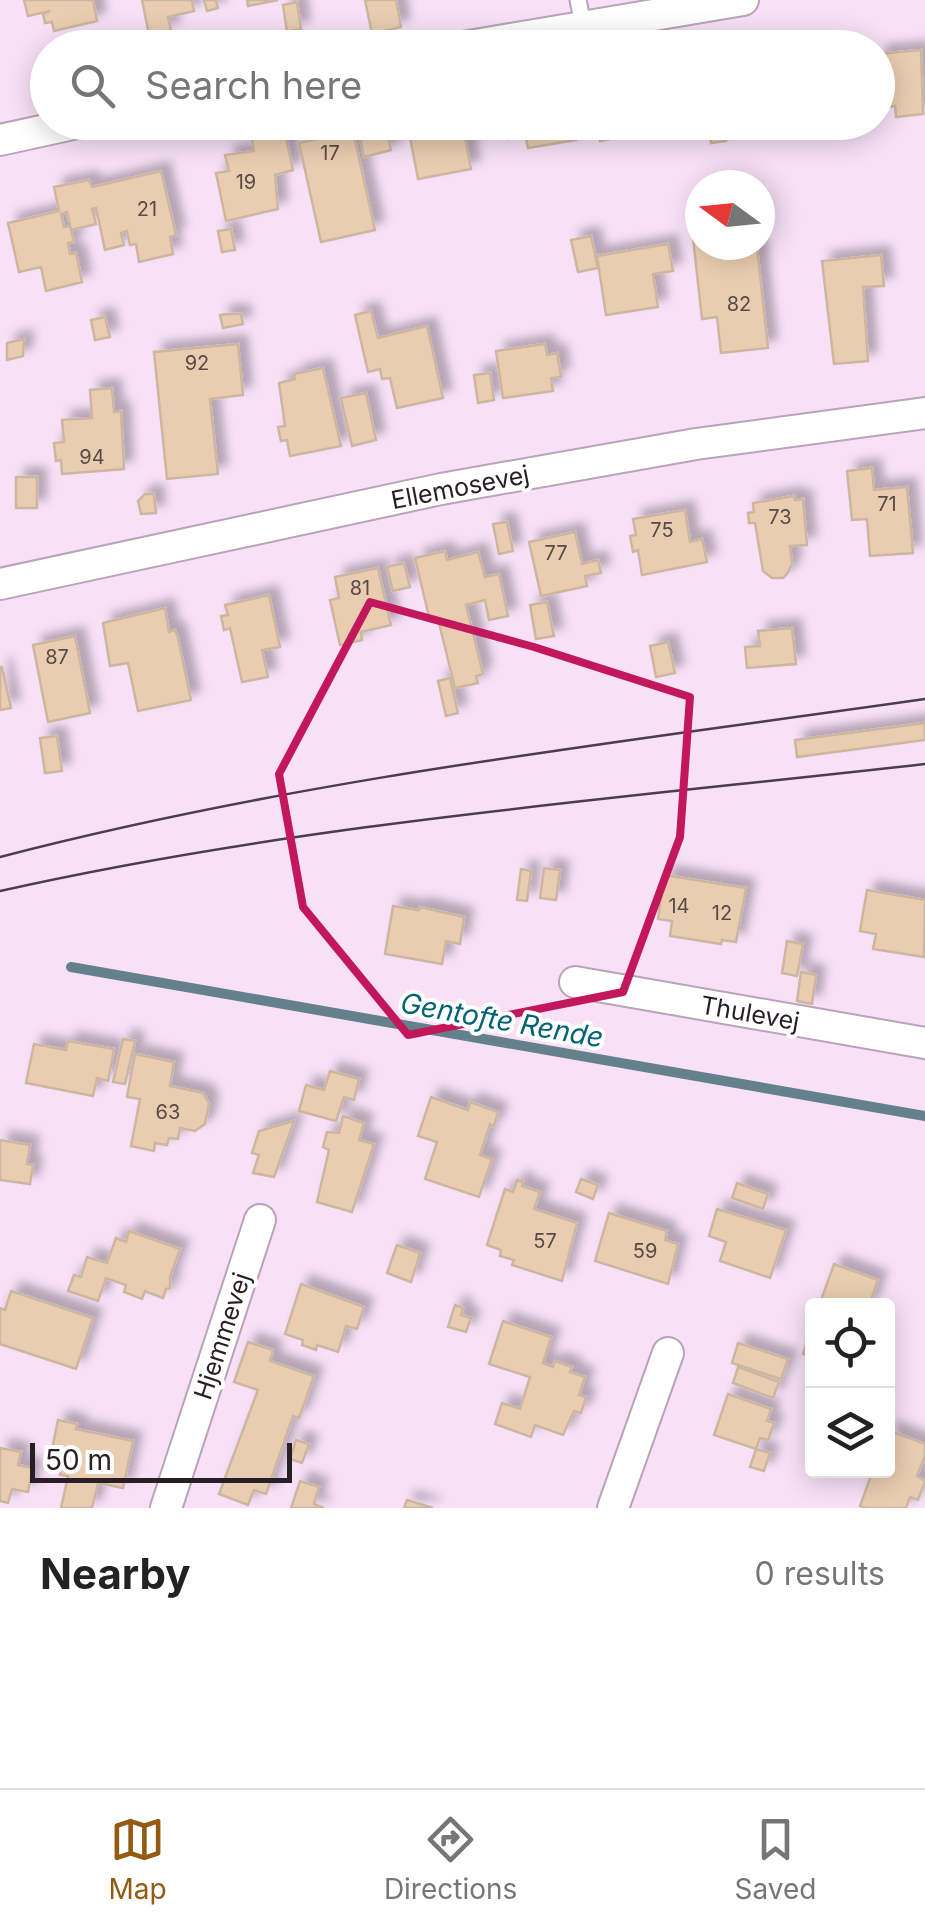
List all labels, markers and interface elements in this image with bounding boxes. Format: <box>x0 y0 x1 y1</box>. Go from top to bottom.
search box <box>30 30 895 140</box>
icon: search <box>65 58 120 113</box>
text: Search here <box>145 62 362 108</box>
house number: 17 <box>320 141 340 165</box>
house number: 19 <box>236 170 256 194</box>
north arrow <box>685 170 775 260</box>
house number: 21 <box>137 197 157 221</box>
house number: 82 <box>727 292 751 316</box>
house number: 92 <box>185 351 209 375</box>
house number: 94 <box>79 445 105 469</box>
street label: Ellemosevej <box>388 459 532 515</box>
house number: 71 <box>877 492 897 516</box>
house number: 73 <box>768 505 792 529</box>
house number: 75 <box>650 518 674 542</box>
house number: 77 <box>544 541 568 565</box>
house number: 81 <box>350 576 370 600</box>
house number: 87 <box>45 645 69 669</box>
house number: 14 <box>668 894 690 918</box>
house number: 12 <box>712 901 732 925</box>
water label: Gentofte Rende <box>398 985 606 1055</box>
street label: Thulevej <box>698 990 802 1036</box>
house number: 63 <box>156 1100 180 1124</box>
house number: 57 <box>533 1229 557 1253</box>
house number: 59 <box>633 1239 657 1263</box>
street label: Hjemmevej <box>187 1269 257 1403</box>
map controls <box>805 1298 895 1478</box>
button: locate <box>805 1298 895 1388</box>
button: layers <box>805 1388 895 1478</box>
scale bar <box>30 1438 292 1482</box>
text: 50 m <box>45 1443 112 1477</box>
text: Nearby <box>40 1548 191 1599</box>
text: 0 results <box>755 1554 885 1593</box>
tab: Map <box>109 1812 167 1906</box>
tab: Directions <box>384 1812 517 1906</box>
tab: Saved <box>734 1812 816 1906</box>

